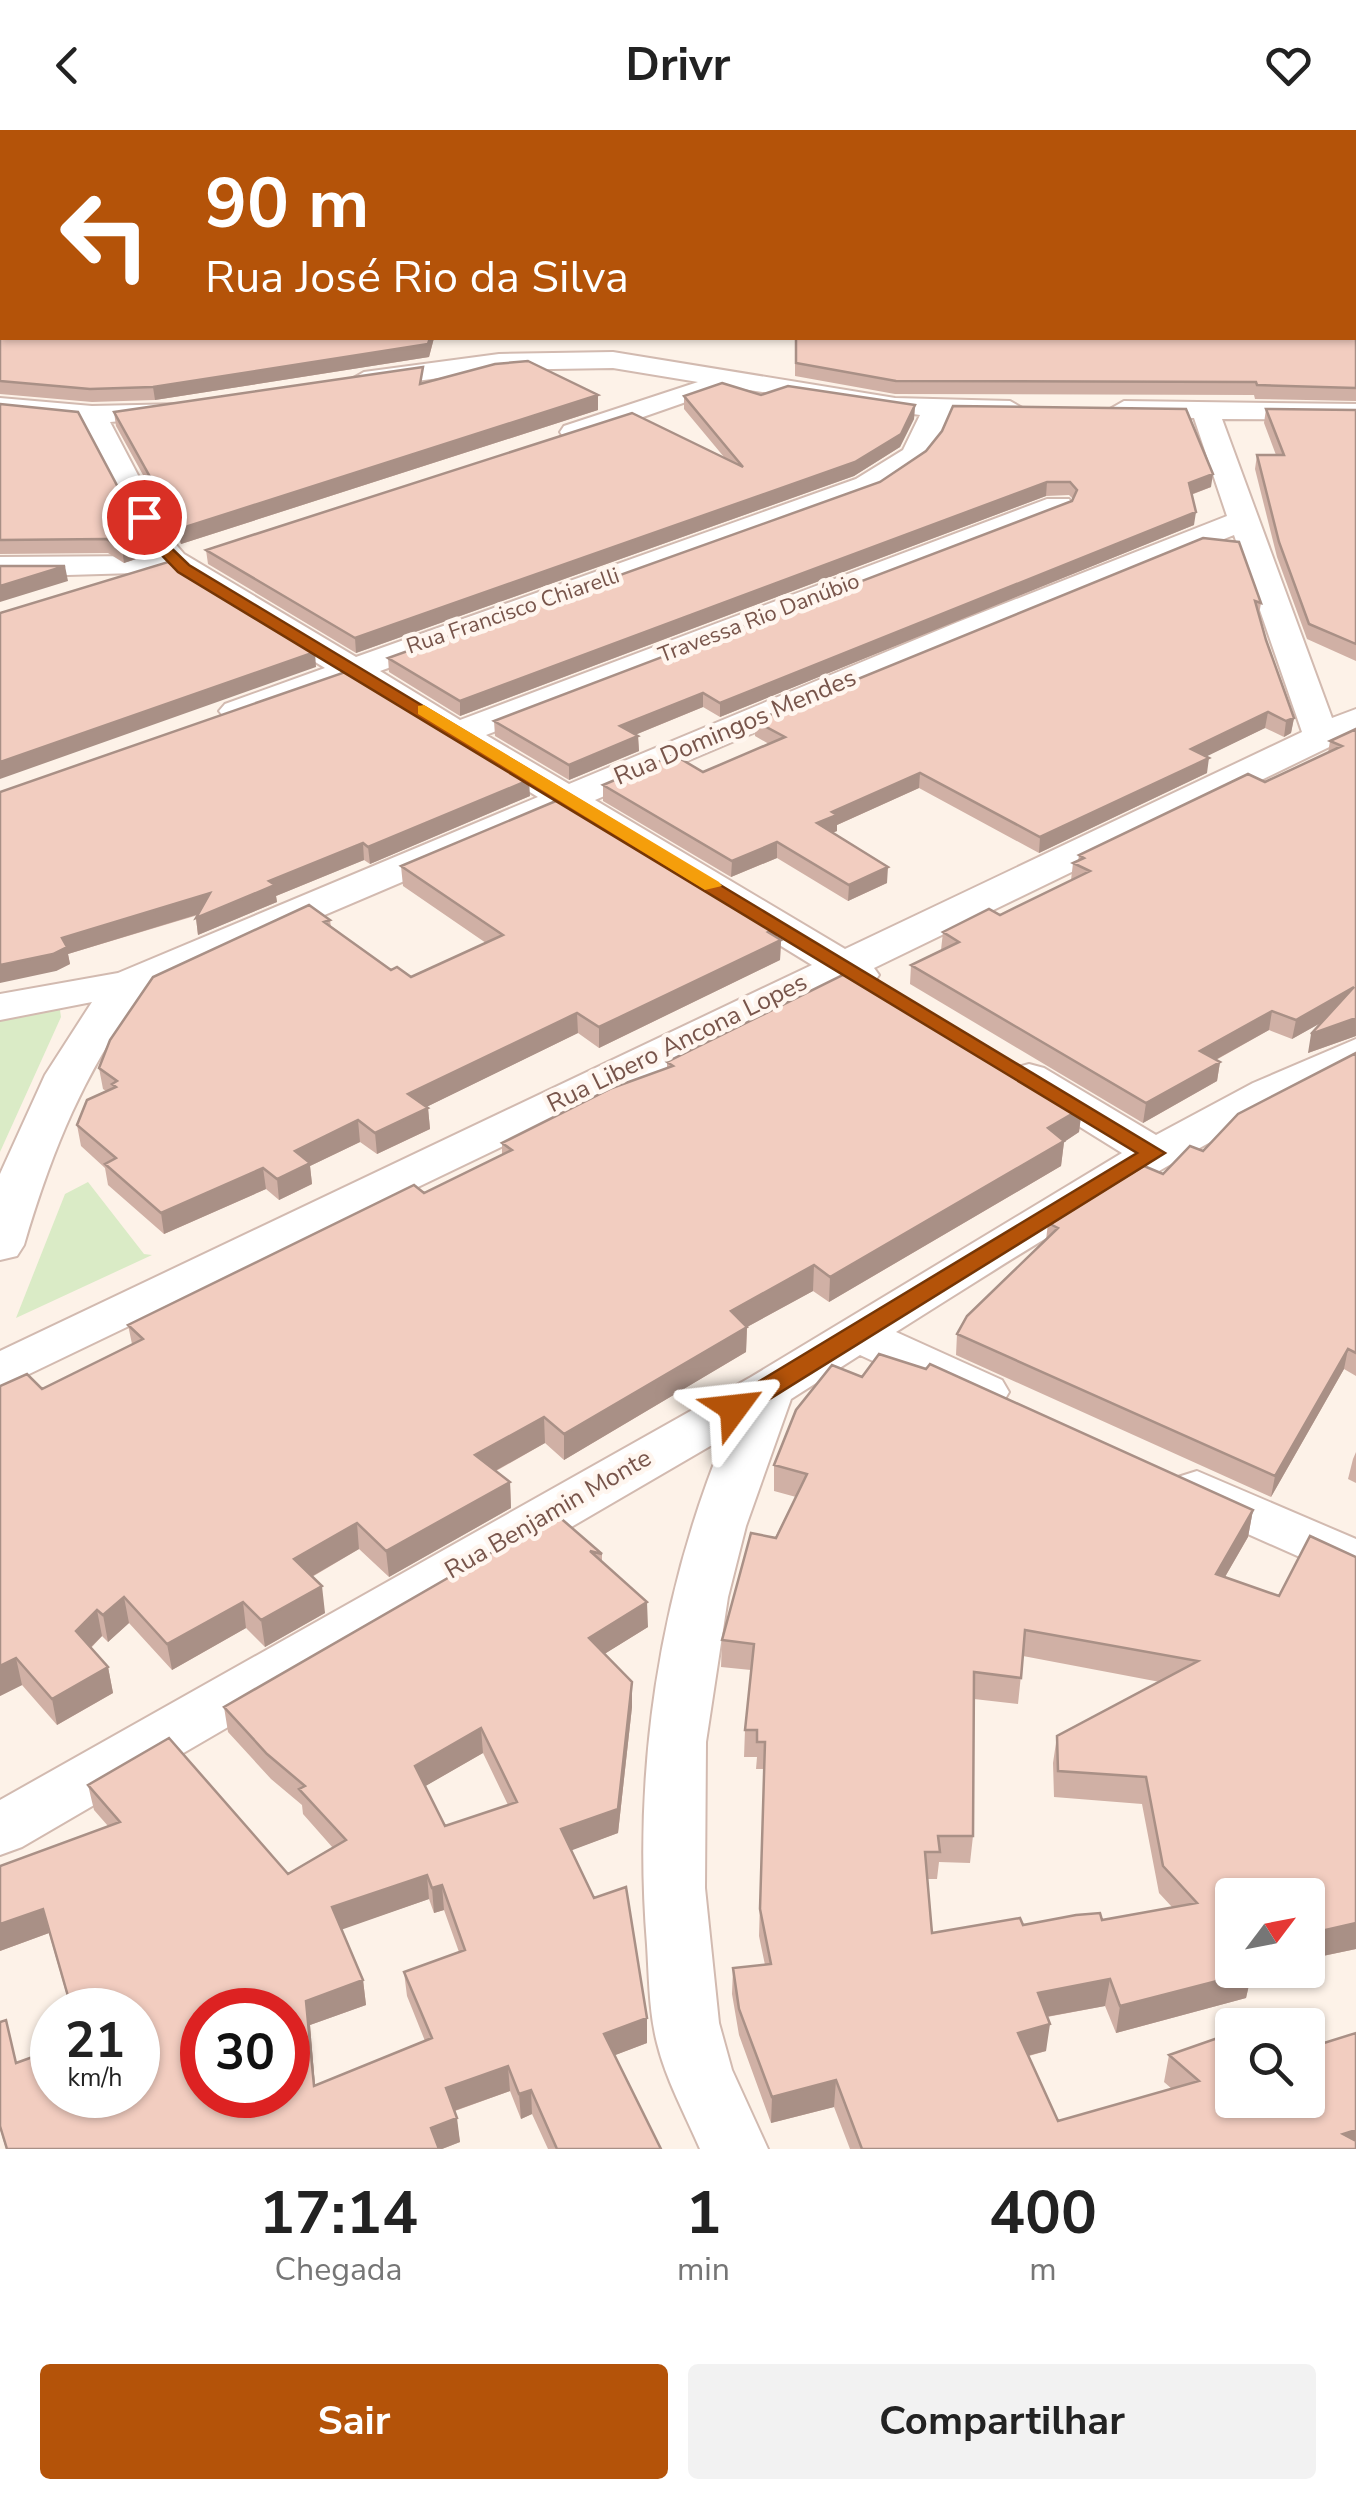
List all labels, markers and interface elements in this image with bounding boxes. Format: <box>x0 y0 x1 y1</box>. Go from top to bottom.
text: Drivr <box>626 35 730 96</box>
icon: back <box>40 38 95 93</box>
icon: heart <box>1261 38 1316 93</box>
text: 90 m <box>205 156 369 252</box>
icon: left <box>40 170 170 300</box>
text: Rua José Rio da Silva <box>205 247 629 308</box>
pin <box>102 475 187 560</box>
icon: arrive <box>117 490 172 545</box>
street label: Rua Francisco Chiarelli <box>402 560 624 662</box>
street label: Travessa Rio Danúbio <box>654 566 864 670</box>
street label: Rua Domingos Mendes <box>609 661 861 793</box>
street label: Rua Libero Ancona Lopes <box>541 965 813 1121</box>
position arrow <box>682 1356 786 1460</box>
street label: Rua Benjamin Monte <box>439 1441 657 1587</box>
north arrow <box>1215 1878 1325 1988</box>
map controls <box>1215 1878 1325 2118</box>
speed limit sign: 30 <box>180 1988 310 2118</box>
text: 21 <box>65 2006 125 2075</box>
button: search <box>1215 2008 1325 2118</box>
text: km/h <box>67 2061 123 2095</box>
text: 17:14 <box>259 2172 418 2254</box>
text: 1 <box>685 2172 721 2254</box>
text: 400 <box>989 2172 1097 2254</box>
text: Chegada <box>274 2248 403 2291</box>
text: min <box>677 2248 730 2291</box>
text: m <box>1029 2248 1057 2291</box>
button: Sair <box>40 2364 668 2479</box>
button: Compartilhar <box>688 2364 1316 2479</box>

